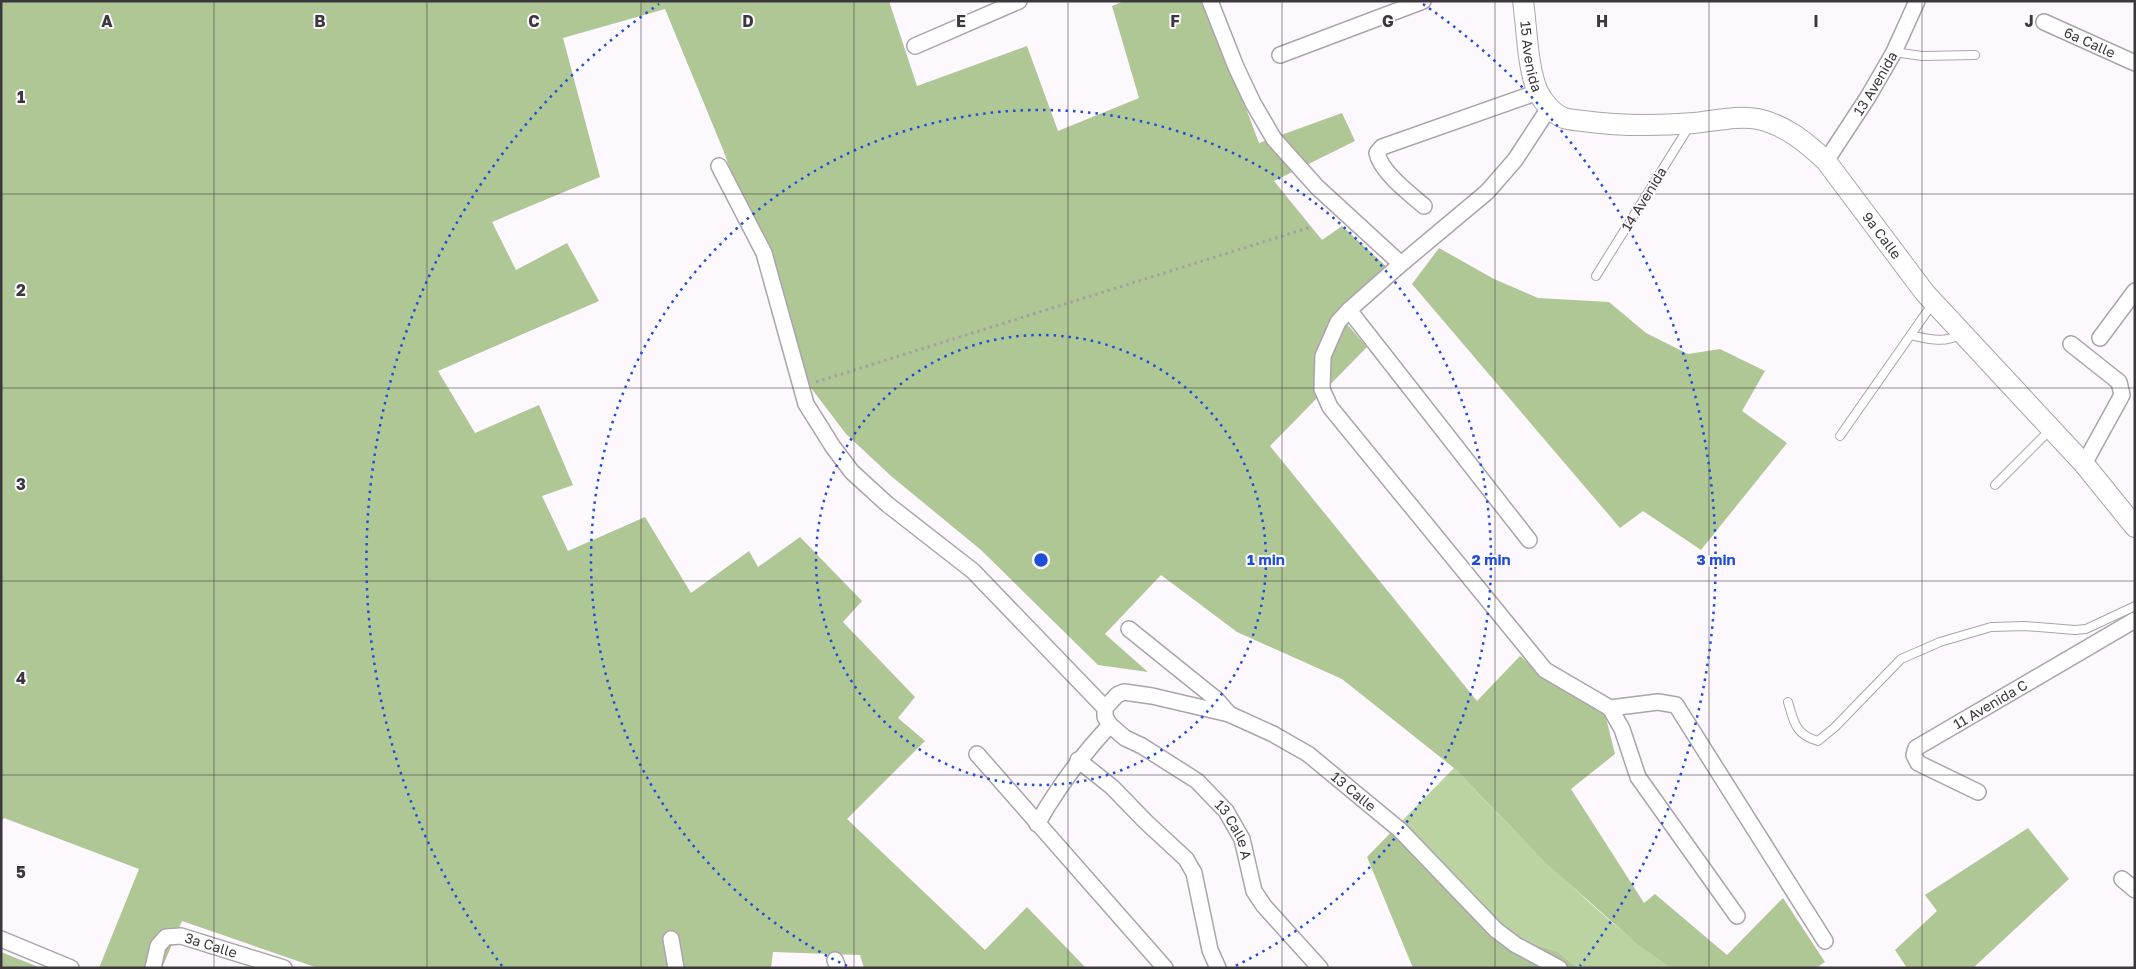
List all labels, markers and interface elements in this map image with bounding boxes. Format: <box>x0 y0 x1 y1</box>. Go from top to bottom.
text: A <box>101 11 113 31</box>
text: B <box>314 11 326 31</box>
text: C <box>528 11 540 31</box>
text: D <box>742 11 754 31</box>
text: E <box>956 11 966 31</box>
text: F <box>1170 11 1180 31</box>
text: G <box>1382 11 1394 31</box>
text: H <box>1596 11 1608 31</box>
text: I <box>1813 11 1819 31</box>
text: J <box>2024 11 2034 31</box>
street label: 15 Avenida <box>1517 20 1546 94</box>
street label: 6a Calle <box>2062 23 2118 61</box>
street label: 13 Avenida <box>1849 48 1901 118</box>
text: 1 <box>17 87 25 107</box>
street label: 14 Avenida <box>1617 164 1670 234</box>
street label: 9a Calle <box>1859 208 1905 262</box>
text: 2 <box>16 280 26 300</box>
text: 3 <box>16 474 26 494</box>
text: 1 min <box>1247 550 1285 568</box>
text: 2 min <box>1471 550 1511 568</box>
text: 3 min <box>1696 550 1736 568</box>
centre of rings <box>1032 551 1050 569</box>
text: 4 <box>16 668 26 688</box>
street label: 11 Avenida C <box>1950 676 2030 732</box>
street label: 13 Calle <box>1328 768 1380 815</box>
street label: 13 Calle A <box>1212 796 1256 862</box>
text: 5 <box>16 862 26 882</box>
street label: 3a Calle <box>183 929 239 961</box>

